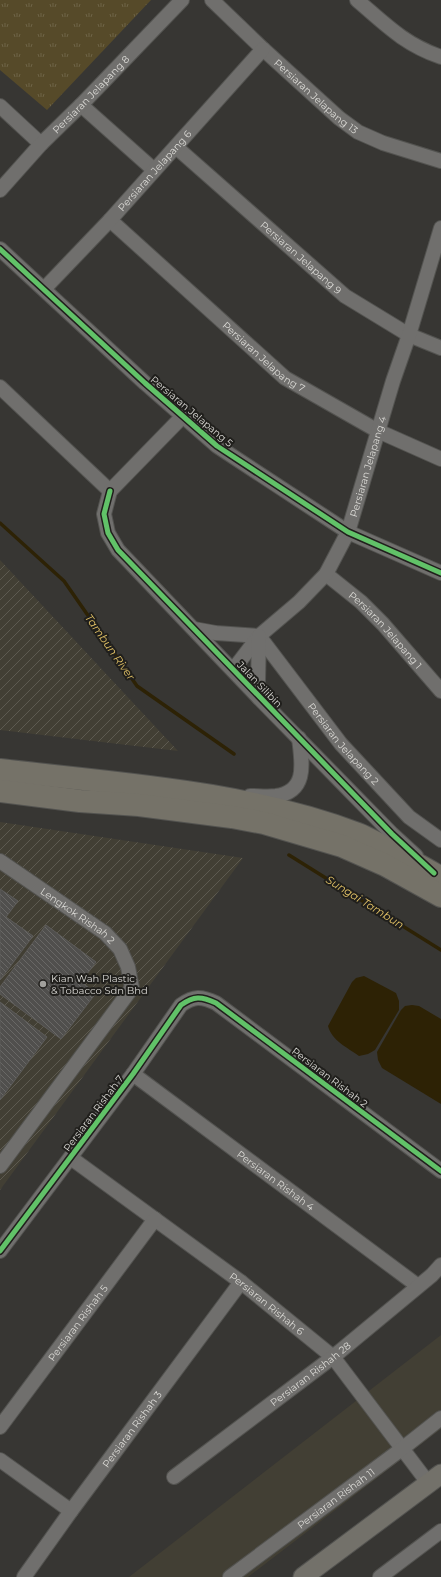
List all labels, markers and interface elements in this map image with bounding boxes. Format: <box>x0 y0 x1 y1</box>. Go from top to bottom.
street label: Persiaran Jelapang 8 <box>50 53 132 136</box>
street label: Persiaran Jelapang 13 <box>271 56 361 137</box>
street label: Persiaran Jelapang 6 <box>115 128 194 214</box>
street label: Persiaran Jelapang 9 <box>258 218 344 297</box>
street label: Persiaran Jelapang 7 <box>220 319 307 395</box>
street label: Persiaran Jelapang 5 <box>148 373 236 450</box>
street label: Persiaran Jelapang 4 <box>347 414 389 519</box>
street label: Persiaran Jelapang 1 <box>346 589 425 672</box>
water label: Tambun River <box>82 611 138 683</box>
street label: Jalan Silibin <box>234 658 285 710</box>
street label: Persiaran Jelapang 2 <box>305 700 382 788</box>
water label: Sungai Tambun <box>323 872 407 932</box>
street label: Lengkok Rishah 2 <box>38 885 118 947</box>
place label: Kian Wah Plastic & Tobacco Sdn Bhd <box>51 972 148 997</box>
marker: Kian Wah Plastic & Tobacco Sdn Bhd <box>38 979 48 989</box>
street label: Persiaran Rishah 2 <box>289 1045 371 1110</box>
street label: Persiaran Rishah 7 <box>60 1073 126 1154</box>
street label: Persiaran Rishah 4 <box>234 1148 317 1214</box>
street label: Persiaran Rishah 6 <box>227 1270 307 1338</box>
street label: Persiaran Rishah 5 <box>45 1282 111 1364</box>
street label: Persiaran Rishah 28 <box>268 1339 354 1409</box>
street label: Persiaran Rishah 3 <box>100 1388 165 1470</box>
street label: Persiaran Rishah 11 <box>295 1465 378 1532</box>

